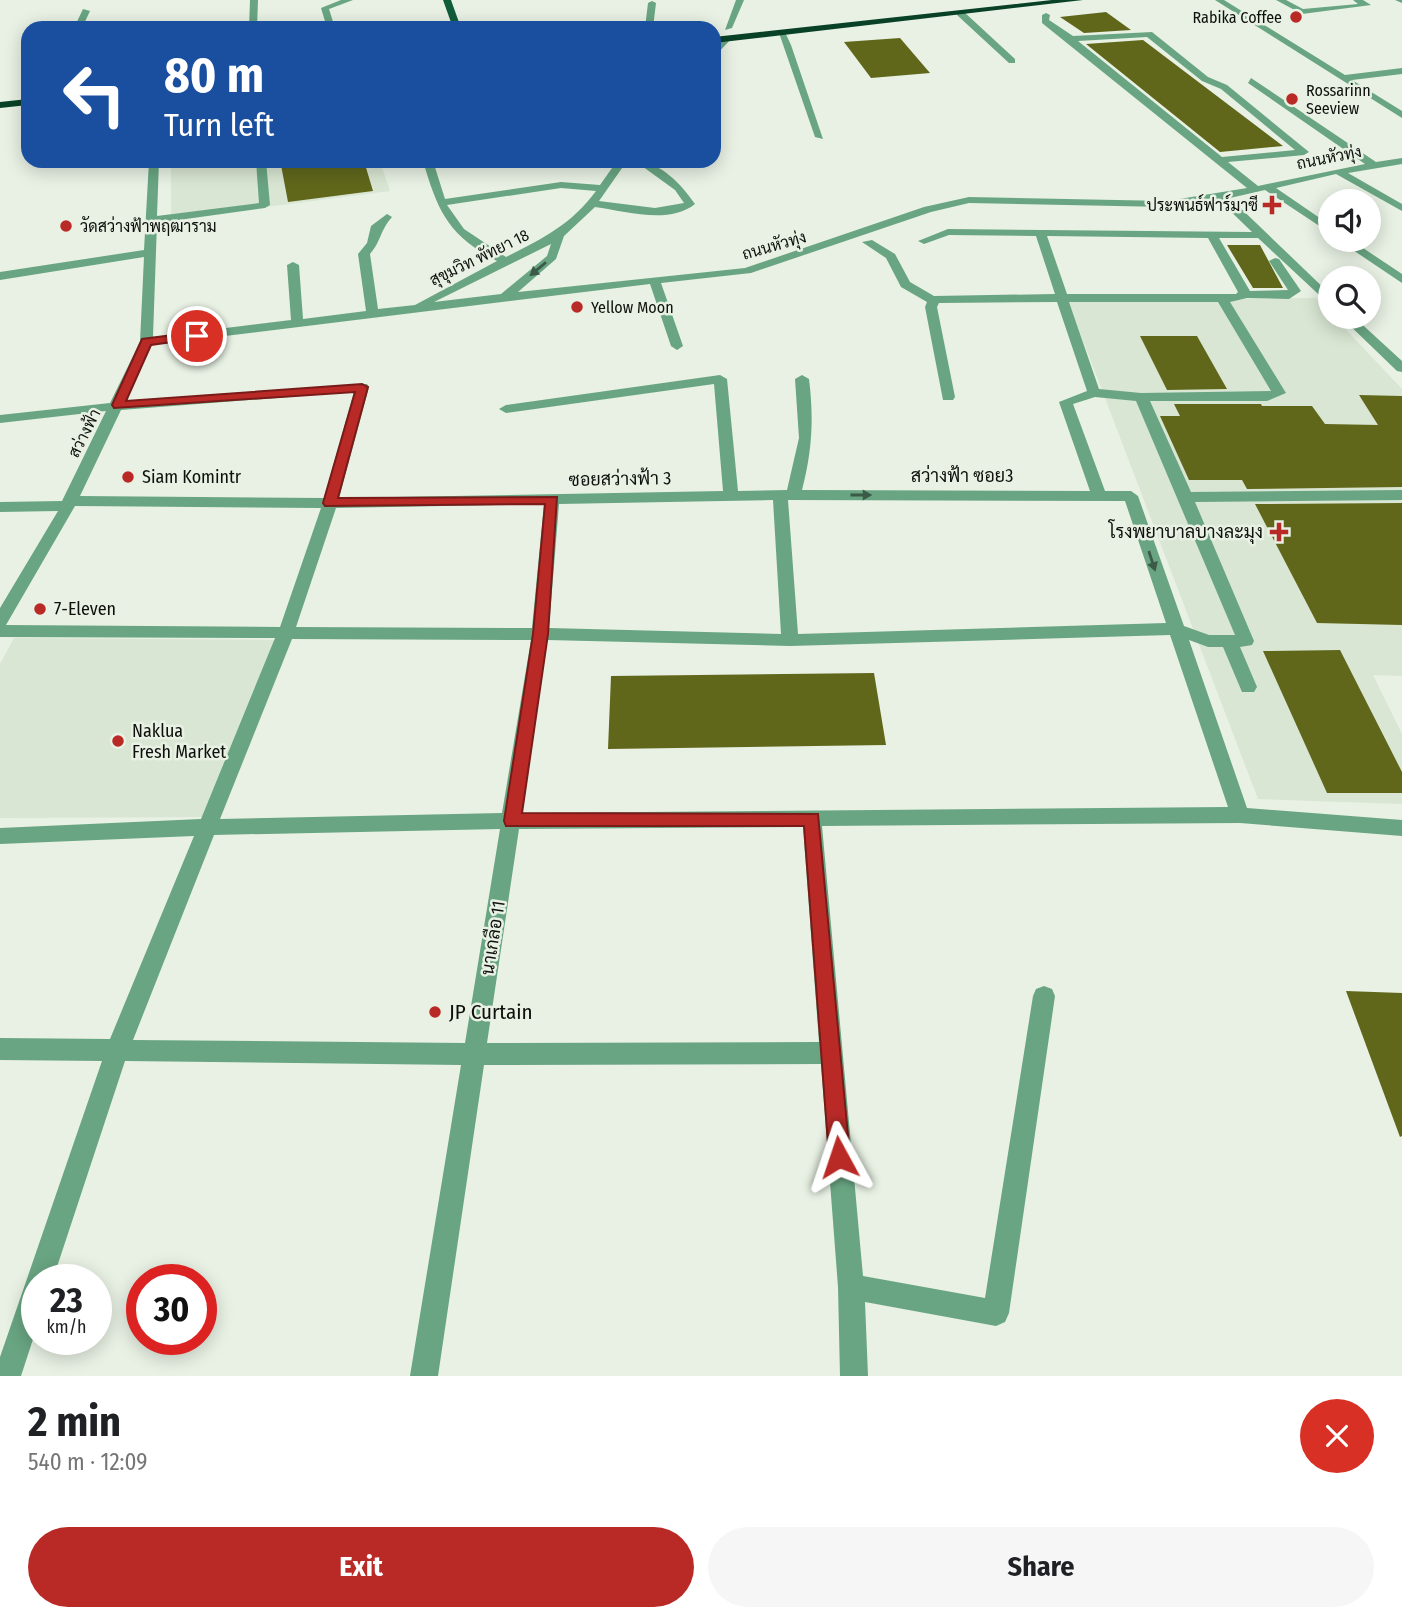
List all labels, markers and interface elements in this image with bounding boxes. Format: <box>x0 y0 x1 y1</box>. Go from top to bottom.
place label: Rabika Coffee <box>1193 8 1282 27</box>
marker: Rabika Coffee <box>1288 9 1304 25</box>
text: 80 m <box>164 46 264 105</box>
icon: left <box>49 49 140 140</box>
place label: Rossarinn Seeview <box>1306 81 1371 118</box>
marker: Rossarinn Seeview <box>1284 91 1300 107</box>
text: Turn left <box>164 106 274 144</box>
street label: ถนนหัวทุ่ง <box>1295 141 1364 175</box>
map controls <box>1318 189 1381 329</box>
button: sound <box>1318 189 1381 252</box>
place label: ประพนธ์ฟาร์มาซี <box>1146 193 1258 215</box>
marker: ประพนธ์ฟาร์มาซี <box>1264 197 1280 213</box>
place label: วัดสว่างฟ้าพฤฒาราม <box>80 216 217 236</box>
marker: วัดสว่างฟ้าพฤฒาราม <box>58 218 74 234</box>
street label: สุขุมวิท พัทยา 18 <box>426 224 533 291</box>
street label: ถนนหัวทุ่ง <box>740 226 809 266</box>
one-way arrow <box>529 261 546 276</box>
button: search <box>1318 266 1381 329</box>
place label: Yellow Moon <box>591 298 674 317</box>
marker: Yellow Moon <box>569 299 585 315</box>
pin <box>167 306 227 366</box>
icon: arrive <box>178 317 216 355</box>
street label: สว่างฟ้า <box>63 405 105 461</box>
street label: สว่างฟ้า ซอย3 <box>911 464 1013 487</box>
place label: Siam Komintr <box>142 466 242 488</box>
street label: ซอยสว่างฟ้า 3 <box>569 466 671 491</box>
marker: Siam Komintr <box>120 469 136 485</box>
one-way arrow <box>850 489 872 501</box>
place label: โรงพยาบาลบางละมุง <box>1108 519 1263 544</box>
marker: โรงพยาบาลบางละมุง <box>1269 522 1289 542</box>
one-way arrow <box>1148 550 1158 571</box>
place label: 7-Eleven <box>54 598 116 620</box>
marker: 7-Eleven <box>32 601 48 617</box>
place label: Naklua Fresh Market <box>132 720 226 763</box>
marker: Naklua Fresh Market <box>110 733 126 749</box>
street label: นาเกลือ 11 <box>475 899 510 977</box>
place label: JP Curtain <box>449 999 533 1025</box>
marker: JP Curtain <box>427 1004 443 1020</box>
position arrow <box>802 1120 876 1194</box>
speed limit sign: 30 <box>126 1264 217 1355</box>
text: 23 <box>50 1279 83 1321</box>
text: km/h <box>46 1316 87 1338</box>
text: 2 min <box>28 1397 121 1447</box>
button: close <box>1300 1399 1374 1473</box>
text: 540 m · 12:09 <box>28 1448 147 1476</box>
button: Exit <box>28 1527 694 1607</box>
button: Share <box>708 1527 1374 1607</box>

